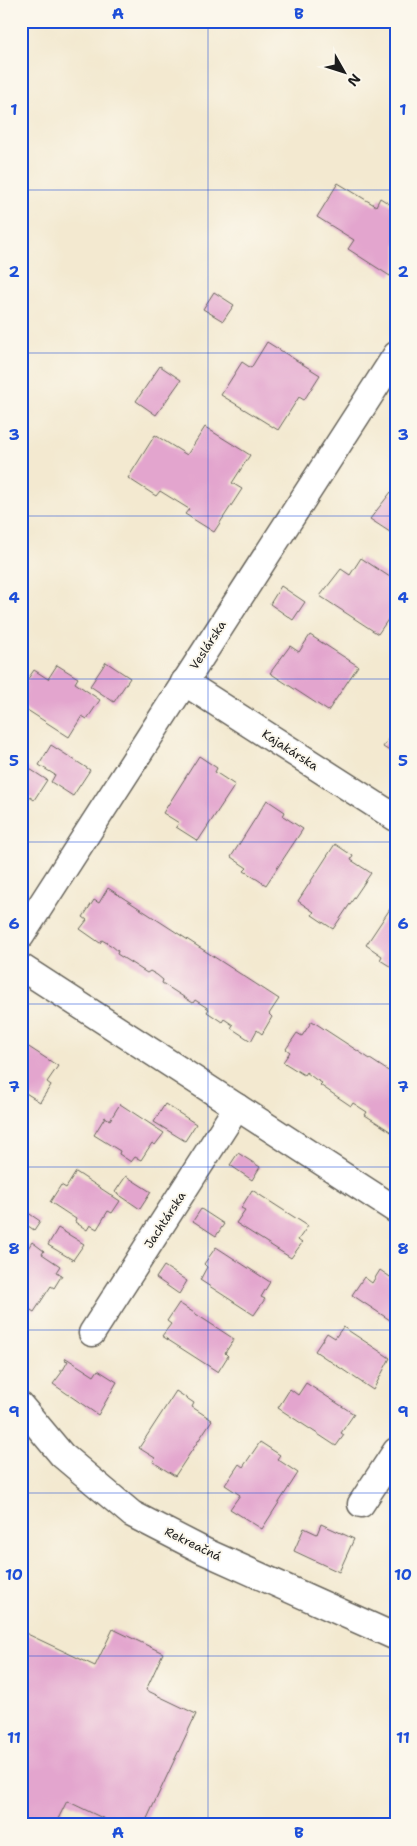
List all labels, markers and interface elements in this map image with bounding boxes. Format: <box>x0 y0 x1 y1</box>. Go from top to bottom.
text: A <box>112 3 124 24</box>
text: B <box>294 3 304 24</box>
north arrow <box>320 48 370 98</box>
text: N <box>344 70 365 90</box>
text: 1 <box>10 99 18 120</box>
text: 1 <box>399 99 407 120</box>
text: 2 <box>8 261 20 282</box>
text: 2 <box>397 261 409 282</box>
text: 3 <box>8 424 20 445</box>
text: 3 <box>397 424 409 445</box>
text: 4 <box>8 587 20 608</box>
text: 4 <box>397 587 409 608</box>
street label: Veslárska <box>186 617 230 673</box>
street label: Kajakárska <box>259 726 322 774</box>
text: 5 <box>9 750 19 771</box>
text: 5 <box>398 750 408 771</box>
text: 6 <box>8 913 20 934</box>
text: 6 <box>397 913 409 934</box>
text: 7 <box>8 1076 20 1097</box>
text: 7 <box>397 1076 409 1097</box>
street label: Jachtárska <box>141 1188 190 1252</box>
text: 8 <box>8 1238 20 1259</box>
text: 8 <box>397 1238 409 1259</box>
text: 9 <box>8 1401 20 1422</box>
text: 9 <box>397 1401 409 1422</box>
street label: Rekreačná <box>162 1523 224 1565</box>
text: 10 <box>5 1564 23 1585</box>
text: 10 <box>394 1564 412 1585</box>
text: 11 <box>7 1727 21 1748</box>
text: 11 <box>396 1727 410 1748</box>
text: A <box>112 1822 124 1843</box>
text: B <box>294 1822 304 1843</box>

